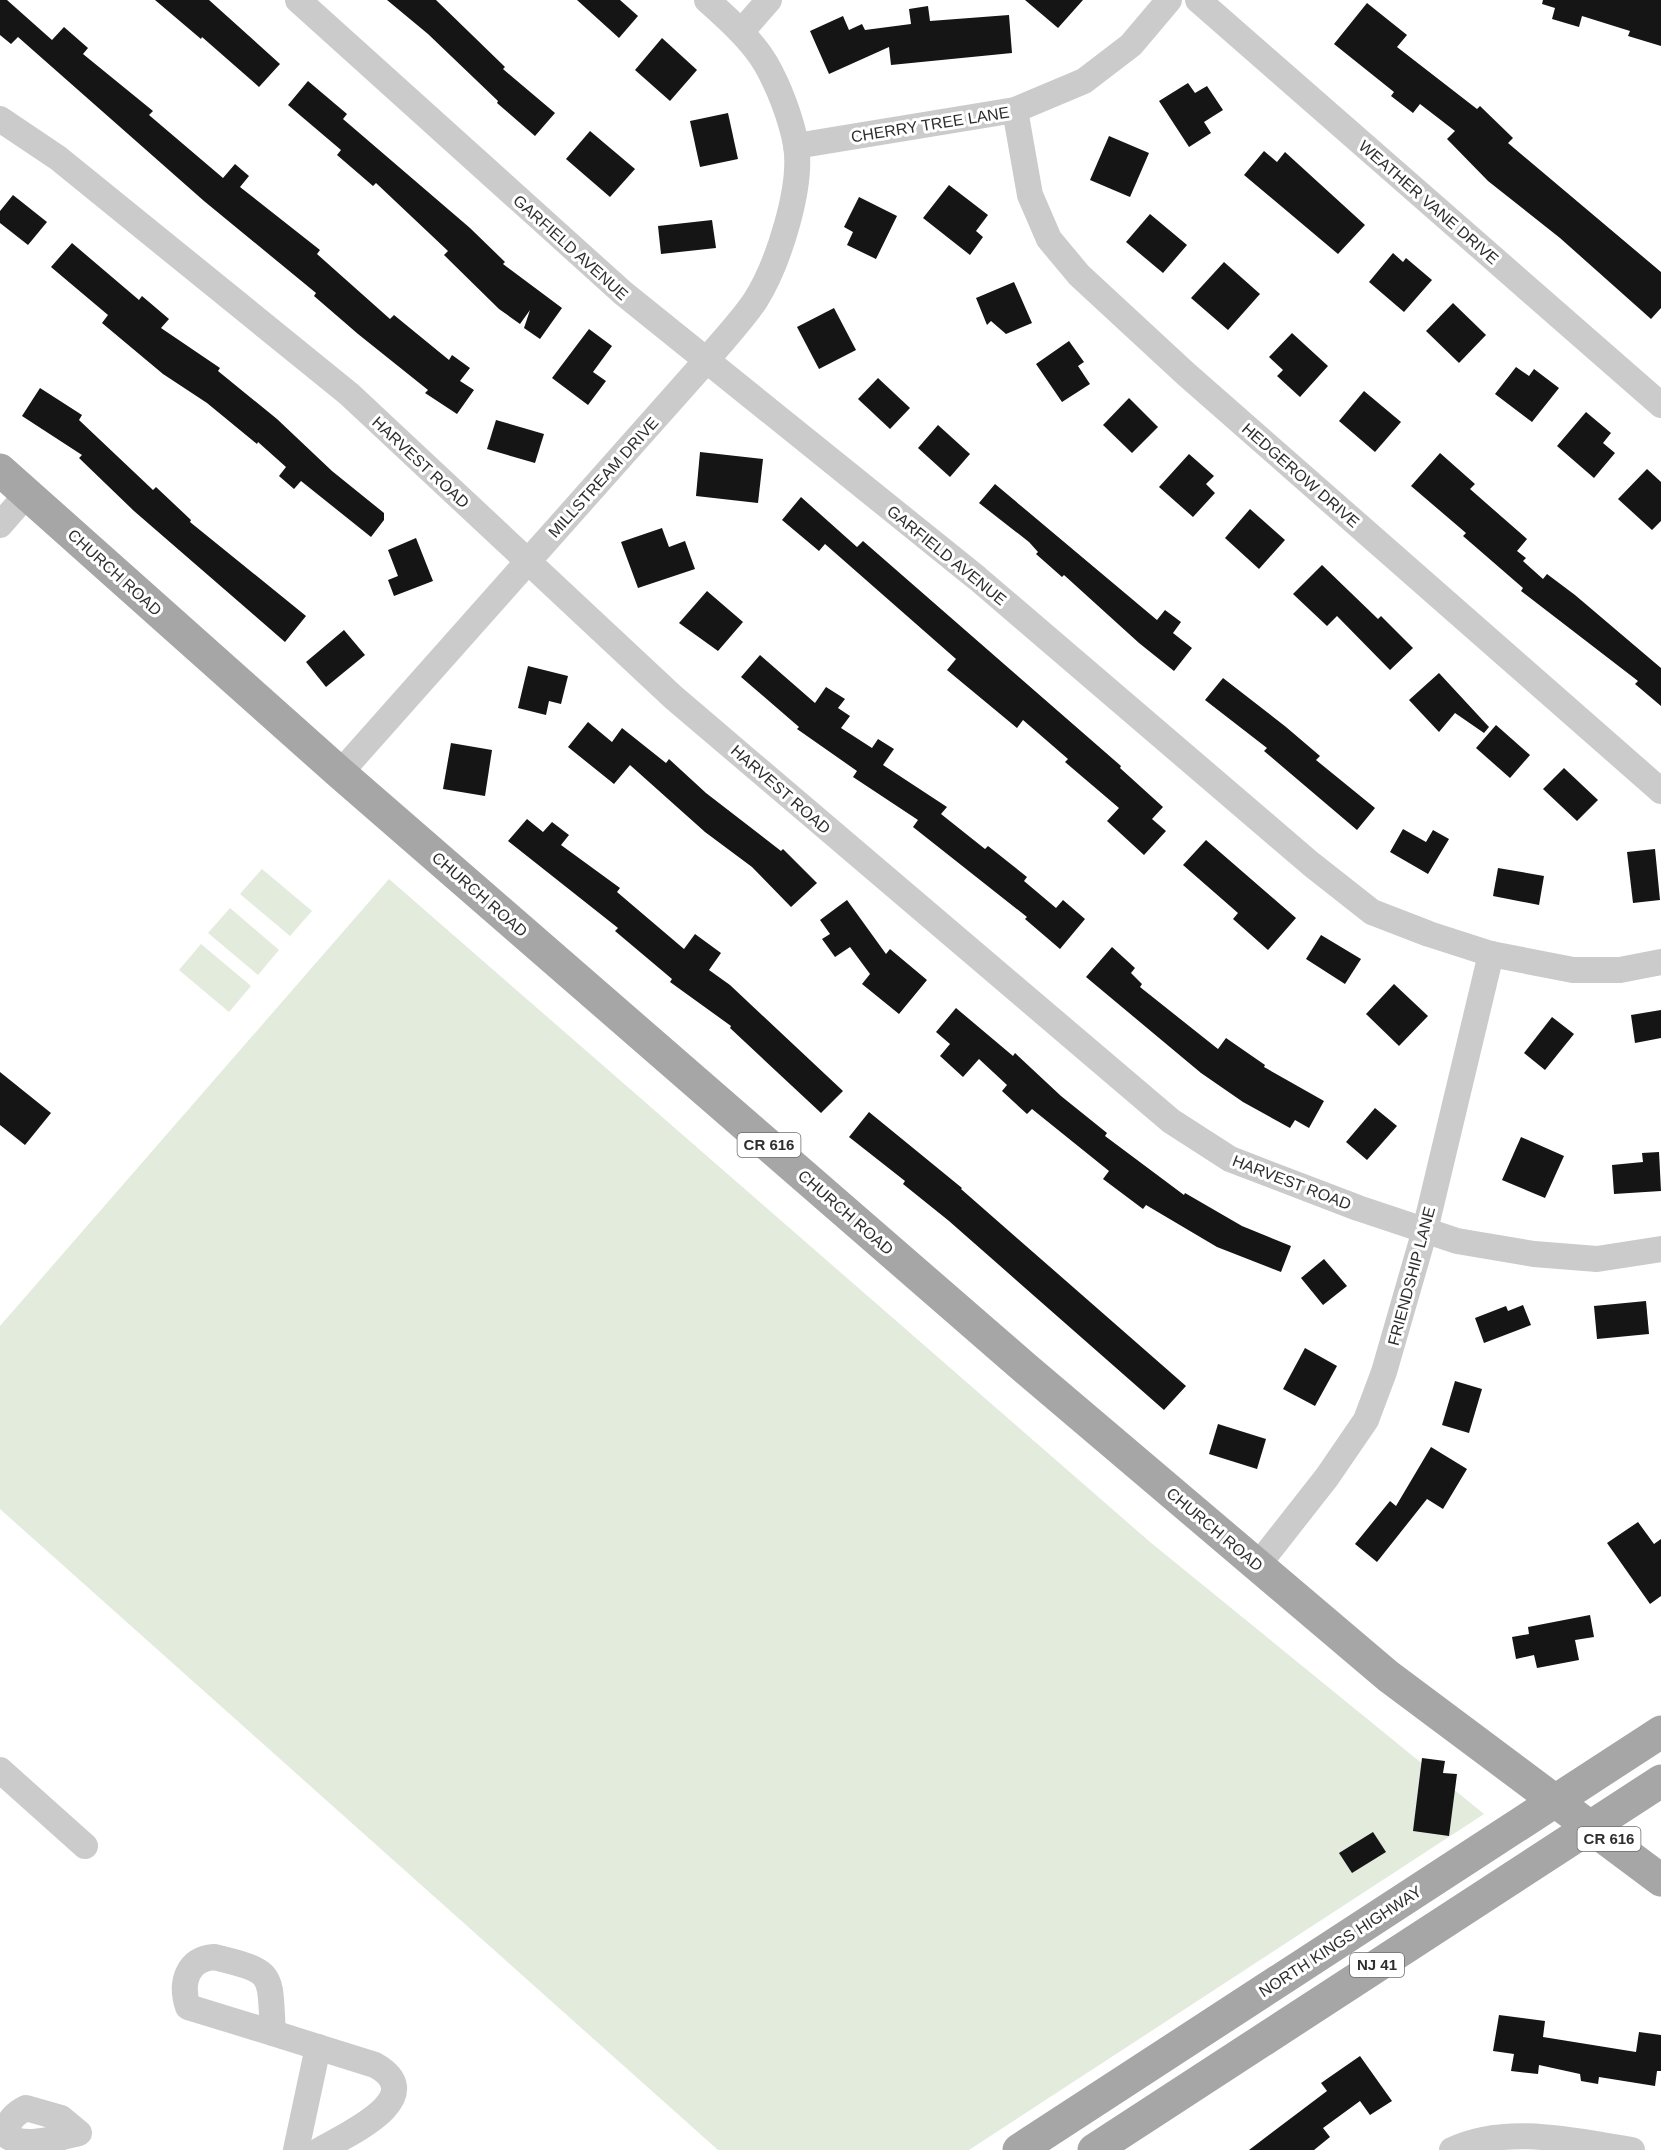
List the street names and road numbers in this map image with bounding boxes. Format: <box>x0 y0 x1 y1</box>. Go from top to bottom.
street label: CHERRY TREE LANE <box>850 104 1010 145</box>
street label: WEATHER VANE DRIVE <box>1356 137 1502 268</box>
street label: GARFIELD AVENUE <box>510 191 631 303</box>
street label: HARVEST ROAD <box>369 413 472 511</box>
street label: MILLSTREAM DRIVE <box>545 414 662 541</box>
street label: HEDGEROW DRIVE <box>1239 420 1363 531</box>
street label: GARFIELD AVENUE <box>884 502 1010 609</box>
street label: CHURCH ROAD <box>64 526 165 619</box>
street label: HARVEST ROAD <box>728 742 834 837</box>
street label: CHURCH ROAD <box>429 849 531 940</box>
road number: CR 616 <box>738 1133 800 1157</box>
street label: HARVEST ROAD <box>1230 1152 1354 1213</box>
street label: CHURCH ROAD <box>795 1167 897 1258</box>
street label: FRIENDSHIP LANE <box>1385 1205 1438 1347</box>
street label: CHURCH ROAD <box>1163 1484 1266 1574</box>
road number: CR 616 <box>1578 1827 1640 1851</box>
street label: NORTH KINGS HIGHWAY <box>1256 1882 1425 2000</box>
road number: NJ 41 <box>1350 1953 1404 1977</box>

